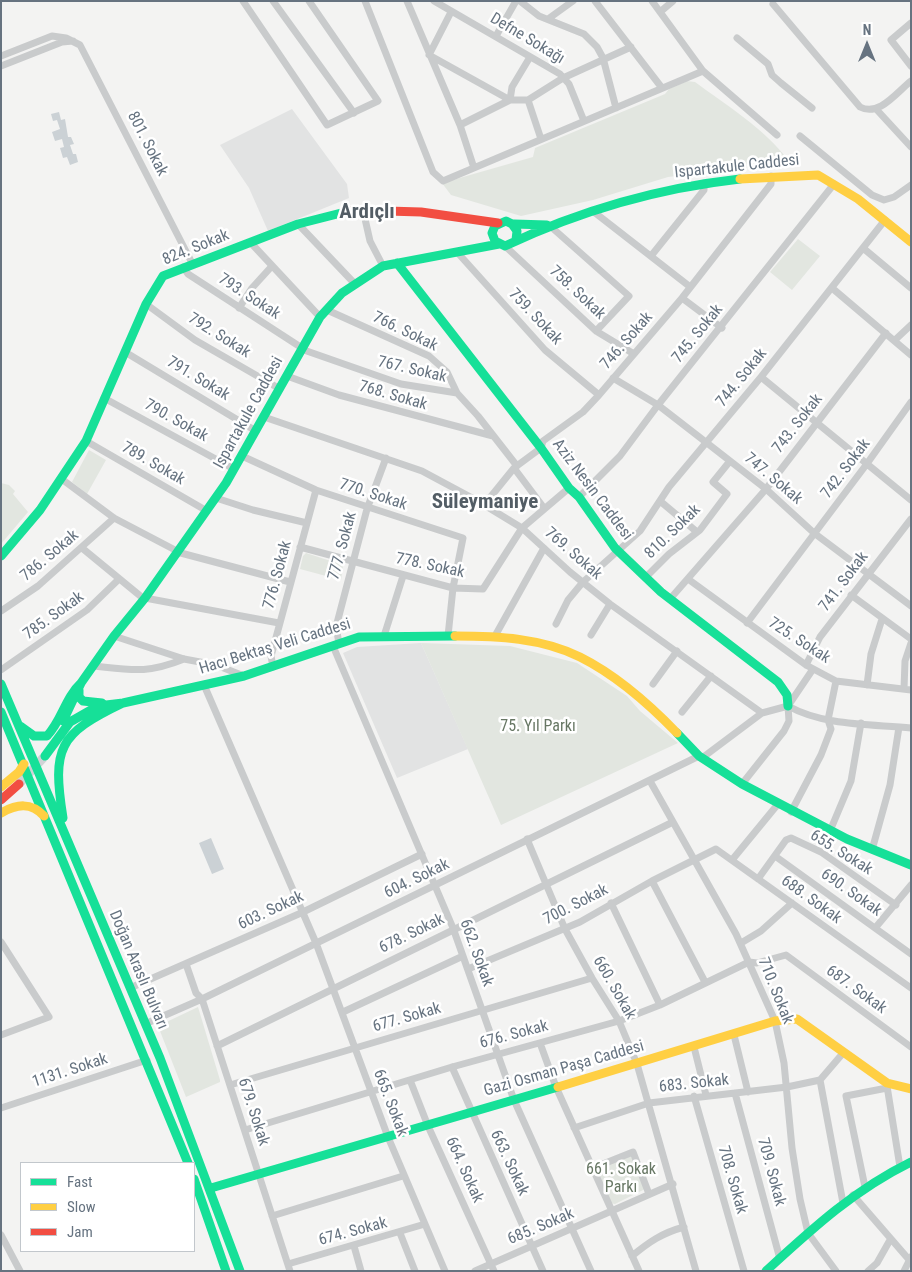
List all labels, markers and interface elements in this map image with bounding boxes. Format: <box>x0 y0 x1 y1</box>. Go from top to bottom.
street label: Defne Sokağı <box>486 9 568 69</box>
north arrow <box>842 20 892 70</box>
text: N <box>863 22 871 38</box>
street label: 801. Sokak <box>123 108 171 180</box>
street label: Ispartakule Caddesi <box>674 151 800 183</box>
district label: Ardıçlı <box>339 200 395 226</box>
street label: 824. Sokak <box>160 226 232 270</box>
street label: 758. Sokak <box>545 262 609 324</box>
street label: 793. Sokak <box>214 270 284 324</box>
street label: 759. Sokak <box>504 285 566 349</box>
street label: 745. Sokak <box>669 301 727 367</box>
street label: 766. Sokak <box>369 308 441 356</box>
street label: 746. Sokak <box>597 308 657 374</box>
street label: 792. Sokak <box>184 309 254 363</box>
street label: 744. Sokak <box>713 345 771 411</box>
street label: 791. Sokak <box>163 353 233 405</box>
street label: 767. Sokak <box>376 353 448 387</box>
street label: Ispartakule Caddesi <box>210 354 288 472</box>
street label: 768. Sokak <box>357 377 429 415</box>
street label: 743. Sokak <box>769 391 827 457</box>
street label: 790. Sokak <box>141 396 211 446</box>
street label: 742. Sokak <box>817 435 875 503</box>
street label: Aziz Nesin Caddesi <box>548 436 636 544</box>
street label: 789. Sokak <box>118 438 188 490</box>
street label: 747. Sokak <box>740 449 806 509</box>
street label: 770. Sokak <box>337 475 409 515</box>
district label: Süleymaniye <box>432 490 538 516</box>
street label: 810. Sokak <box>641 501 705 563</box>
street label: 777. Sokak <box>325 510 361 582</box>
street label: 769. Sokak <box>540 524 606 584</box>
street label: 786. Sokak <box>17 526 83 586</box>
street label: 776. Sokak <box>260 539 296 611</box>
street label: 741. Sokak <box>815 548 873 616</box>
street label: 778. Sokak <box>394 549 466 583</box>
street label: 785. Sokak <box>20 588 88 644</box>
street label: 725. Sokak <box>764 614 834 668</box>
street label: Hacı Bektaş Veli Caddesi <box>197 615 353 679</box>
park label: 75. Yıl Parkı <box>500 717 576 737</box>
street label: 655. Sokak <box>806 826 876 880</box>
street label: 604. Sokak <box>381 855 453 903</box>
street label: 690. Sokak <box>817 865 885 921</box>
street label: 688. Sokak <box>777 872 845 928</box>
street label: 700. Sokak <box>540 881 612 929</box>
street label: 603. Sokak <box>235 888 307 934</box>
street label: Doğan Araslı Bulvarı <box>104 908 172 1032</box>
street label: 678. Sokak <box>376 910 448 958</box>
street label: 662. Sokak <box>455 917 497 989</box>
street label: 660. Sokak <box>588 953 640 1023</box>
street label: 710. Sokak <box>753 955 797 1027</box>
street label: 687. Sokak <box>822 962 890 1018</box>
street label: 677. Sokak <box>371 999 443 1037</box>
street label: 676. Sokak <box>478 1017 550 1053</box>
street label: Gazi Osman Paşa Caddesi <box>482 1037 646 1101</box>
street label: 1131. Sokak <box>30 1050 110 1092</box>
street label: 665. Sokak <box>368 1067 412 1139</box>
street label: 683. Sokak <box>658 1071 730 1097</box>
street label: 679. Sokak <box>233 1076 273 1148</box>
street label: 663. Sokak <box>486 1127 532 1199</box>
street label: 664. Sokak <box>441 1134 487 1206</box>
street label: 709. Sokak <box>753 1136 789 1208</box>
street label: 708. Sokak <box>713 1144 751 1216</box>
park label: 661. Sokak Parkı <box>586 1160 656 1198</box>
legend <box>20 1162 195 1252</box>
text: Fast <box>67 1173 92 1191</box>
text: Slow <box>67 1198 96 1216</box>
street label: 685. Sokak <box>505 1204 577 1250</box>
street label: 674. Sokak <box>317 1214 389 1250</box>
text: Jam <box>67 1223 93 1241</box>

